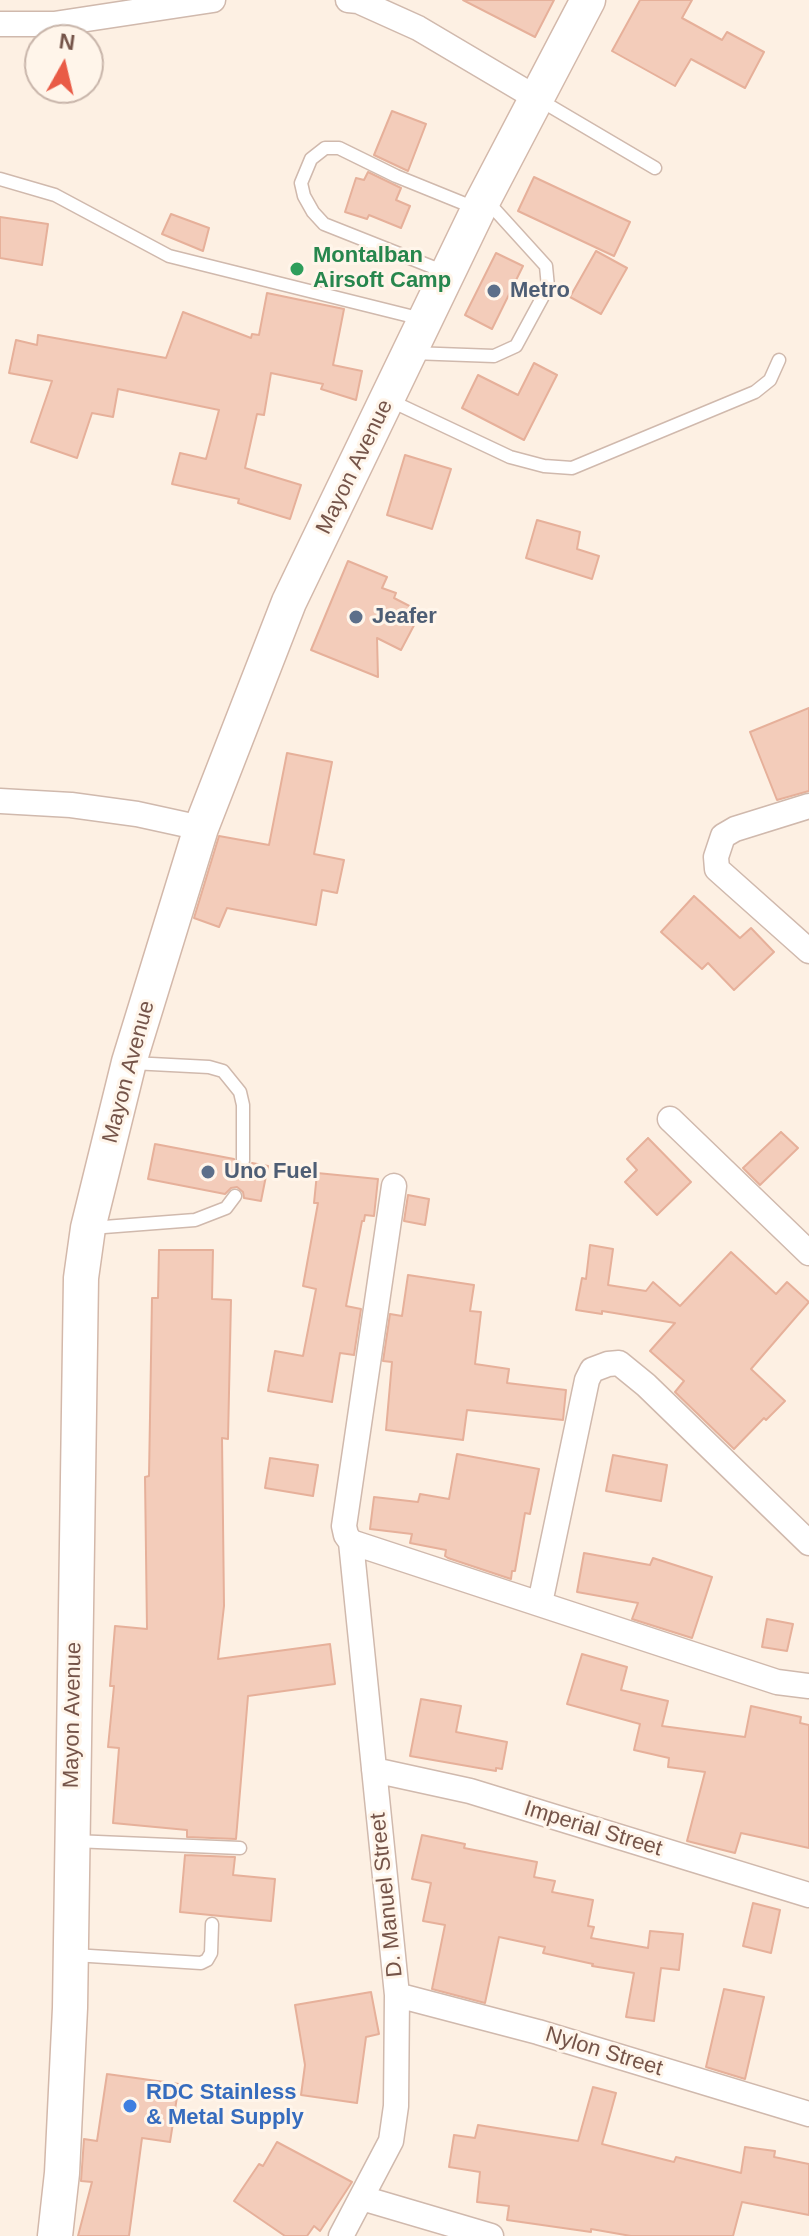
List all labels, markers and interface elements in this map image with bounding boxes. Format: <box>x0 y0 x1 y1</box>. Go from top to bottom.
north arrow <box>24 24 104 104</box>
text: N <box>58 28 77 55</box>
place label: Montalban Airsoft Camp <box>313 243 451 294</box>
marker: Montalban Airsoft Camp <box>288 260 306 278</box>
place label: Metro <box>510 278 570 304</box>
marker: Metro <box>485 282 503 300</box>
street label: Mayon Avenue <box>311 395 399 539</box>
place label: Jeafer <box>372 604 437 630</box>
marker: Jeafer <box>347 608 365 626</box>
street label: Mayon Avenue <box>97 998 161 1146</box>
place label: Uno Fuel <box>224 1159 318 1185</box>
marker: Uno Fuel <box>199 1163 217 1181</box>
street label: Mayon Avenue <box>59 1642 87 1788</box>
street label: Imperial Street <box>521 1795 665 1863</box>
street label: D. Manuel Street <box>365 1812 409 1978</box>
street label: Nylon Street <box>542 2022 666 2082</box>
place label: RDC Stainless & Metal Supply <box>146 2080 304 2132</box>
marker: RDC Stainless & Metal Supply <box>121 2097 139 2115</box>

